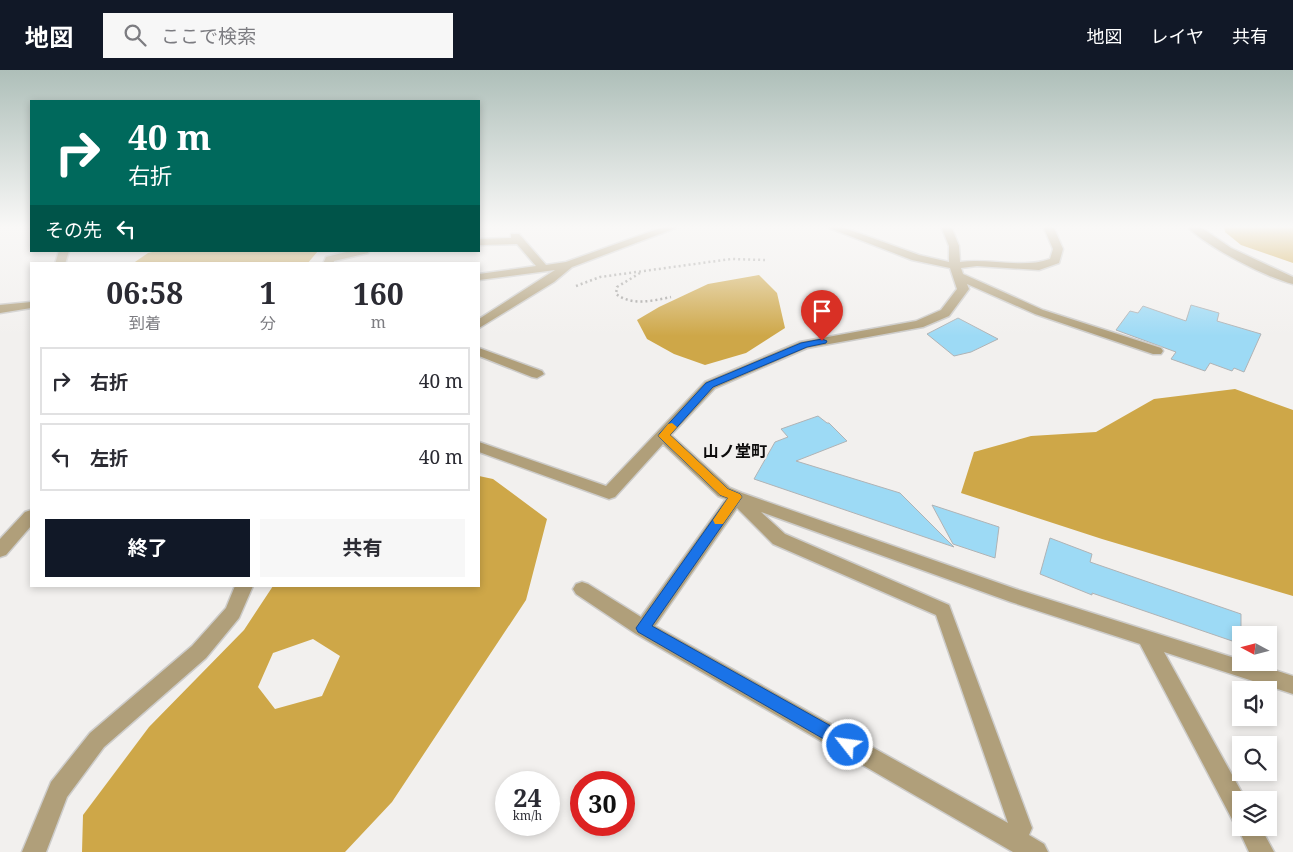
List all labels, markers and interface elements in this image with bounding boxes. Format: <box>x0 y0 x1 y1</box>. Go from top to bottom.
search box <box>103 13 453 58</box>
text: 地図 <box>25 20 73 53</box>
icon: search <box>121 21 149 49</box>
text: ここで検索 <box>161 23 256 49</box>
text: 地図 <box>1087 24 1123 48</box>
text: レイヤ <box>1151 24 1204 48</box>
text: 共有 <box>1232 24 1268 48</box>
text: 40 m <box>128 113 211 160</box>
icon: right <box>45 120 110 185</box>
text: 右折 <box>128 160 172 190</box>
icon: left <box>112 215 140 243</box>
text: その先 <box>45 217 102 243</box>
text: 06:58 <box>106 272 183 313</box>
text: 1 <box>260 272 277 313</box>
text: 160 <box>353 273 404 314</box>
pin <box>801 290 843 341</box>
icon: arrive <box>808 297 836 325</box>
text: m <box>371 311 386 333</box>
text: 到着 <box>129 312 161 334</box>
text: 分 <box>260 312 276 334</box>
icon: right <box>47 367 75 395</box>
text: 40 m <box>419 368 463 394</box>
text: 右折 <box>90 369 128 395</box>
district label: 山ノ堂町 <box>703 440 767 462</box>
icon: left <box>47 443 75 471</box>
text: 40 m <box>419 444 463 470</box>
text: 左折 <box>90 445 128 471</box>
button: 終了 <box>45 519 250 577</box>
button: 共有 <box>260 519 465 577</box>
north arrow <box>1232 626 1278 671</box>
map controls <box>1232 626 1277 836</box>
button: sound <box>1232 681 1277 726</box>
position arrow <box>821 718 873 770</box>
button: search <box>1232 736 1277 781</box>
speed limit sign: 30 <box>570 771 635 836</box>
text: 24 <box>513 780 542 814</box>
button: layers <box>1232 791 1277 836</box>
text: km/h <box>513 807 542 824</box>

